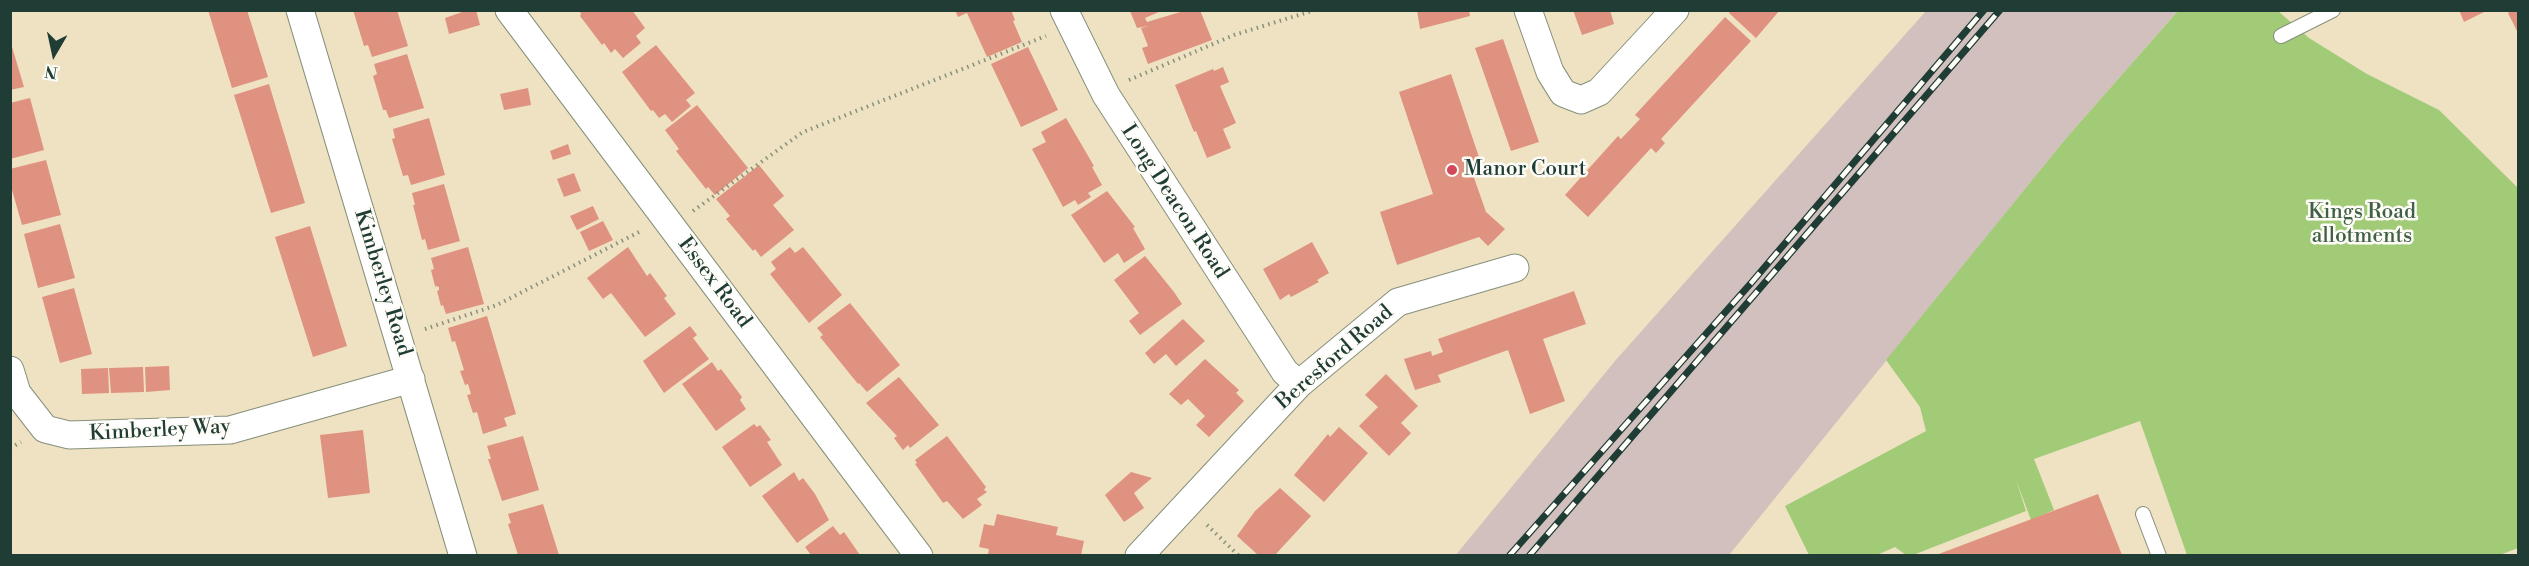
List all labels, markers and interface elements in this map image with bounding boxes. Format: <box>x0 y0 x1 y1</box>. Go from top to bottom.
north arrow <box>24 24 84 84</box>
text: N <box>43 61 59 83</box>
street label: Long Deacon Road <box>1115 120 1233 284</box>
place label: Manor Court <box>1464 157 1586 183</box>
marker: Manor Court <box>1445 163 1459 177</box>
park label: Kings Road allotments <box>2308 200 2416 250</box>
street label: Kimberley Road <box>348 207 416 359</box>
street label: Essex Road <box>672 233 756 333</box>
street label: Beresford Road <box>1271 300 1399 416</box>
street label: Kimberley Way <box>89 415 231 447</box>

